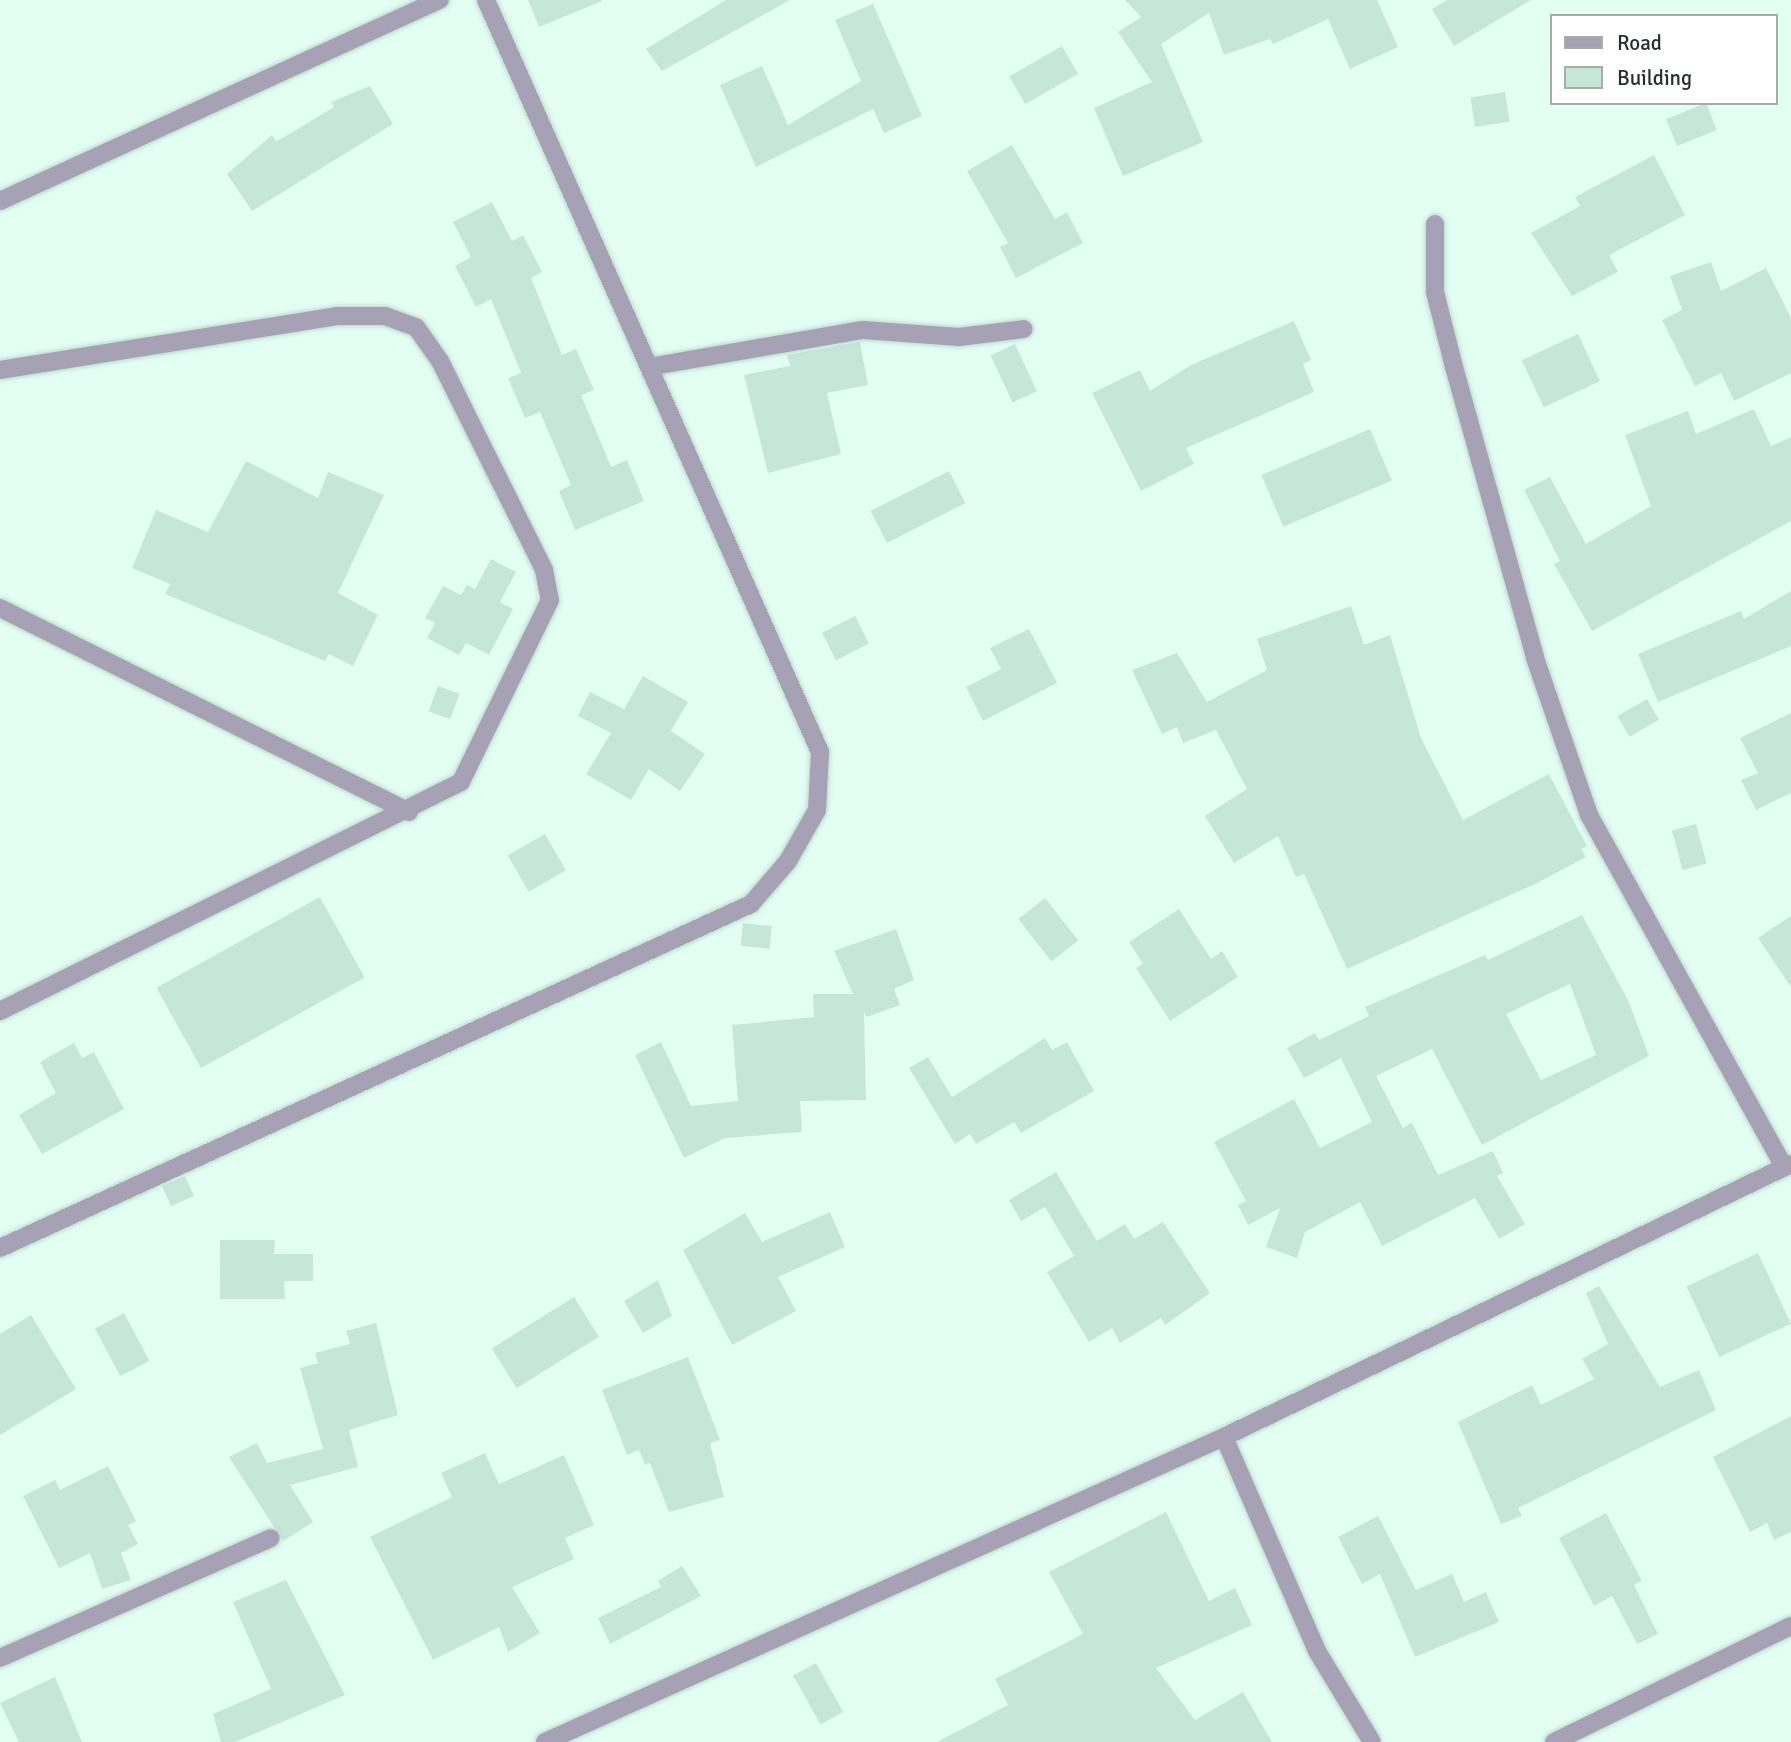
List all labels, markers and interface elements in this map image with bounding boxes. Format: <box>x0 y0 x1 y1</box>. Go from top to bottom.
legend <box>1550 14 1777 105</box>
text: Road <box>1617 30 1662 56</box>
text: Building <box>1617 65 1692 91</box>

